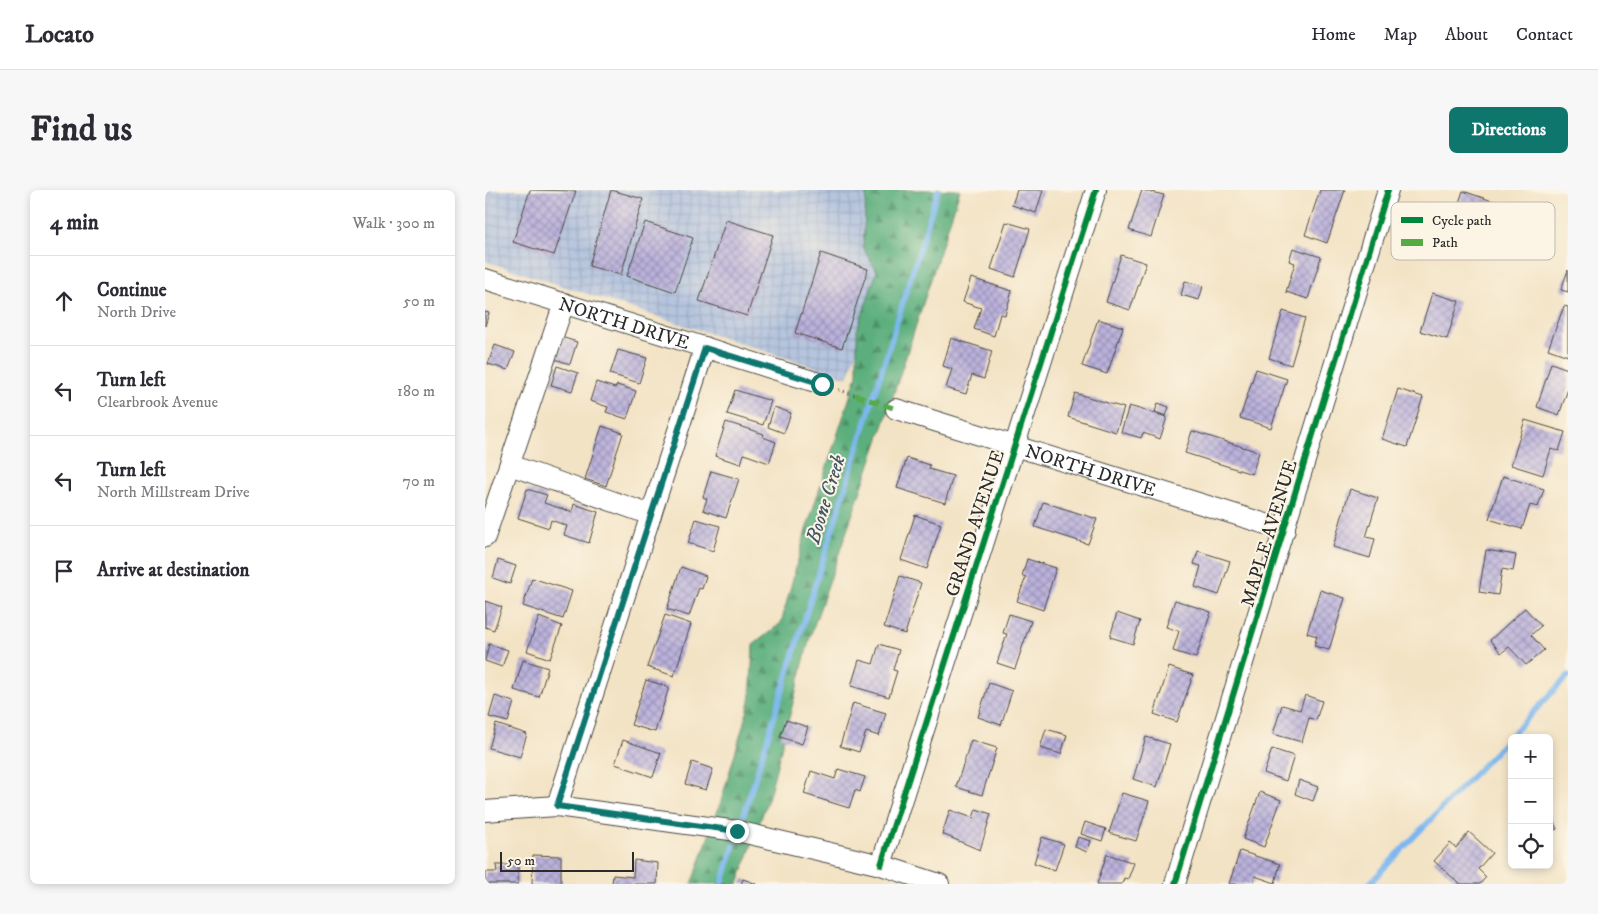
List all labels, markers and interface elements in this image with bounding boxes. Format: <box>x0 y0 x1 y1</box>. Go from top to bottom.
text: Locato <box>25 20 94 50</box>
text: Home <box>1311 24 1356 46</box>
text: Map <box>1384 24 1417 46</box>
text: About <box>1445 24 1488 46</box>
text: Contact <box>1516 24 1573 46</box>
button: Directions <box>1449 107 1568 153</box>
text: Find us <box>30 108 132 152</box>
legend <box>1391 202 1555 260</box>
text: 4 min <box>50 210 99 236</box>
text: Cycle path <box>1432 212 1492 230</box>
text: Walk · 300 m <box>352 213 435 233</box>
text: Path <box>1432 234 1459 252</box>
text: Continue <box>97 279 167 302</box>
icon: ahead <box>50 287 78 315</box>
text: 50 m <box>403 291 435 311</box>
street label: NORTH DRIVE <box>556 293 692 355</box>
text: North Drive <box>97 302 176 322</box>
text: Turn left <box>97 369 166 392</box>
route start <box>811 373 834 396</box>
icon: left <box>50 377 78 405</box>
text: 180 m <box>397 381 435 401</box>
text: Clearbrook Avenue <box>97 392 218 412</box>
street label: NORTH DRIVE <box>1022 440 1159 502</box>
street label: GRAND AVENUE <box>941 447 1010 600</box>
water label: Boone Creek <box>801 452 852 548</box>
street label: MAPLE AVENUE <box>1236 457 1303 610</box>
text: Turn left <box>97 459 166 482</box>
icon: left <box>50 467 78 495</box>
text: 70 m <box>403 471 435 491</box>
text: North Millstream Drive <box>97 482 250 502</box>
icon: arrive <box>50 557 78 585</box>
text: Arrive at destination <box>97 559 249 582</box>
map controls <box>1508 734 1553 869</box>
button: + <box>1508 734 1553 779</box>
button: − <box>1508 779 1553 824</box>
route end <box>726 820 749 843</box>
button: locate <box>1508 824 1553 869</box>
scale bar <box>500 849 634 872</box>
text: 50 m <box>507 852 535 870</box>

